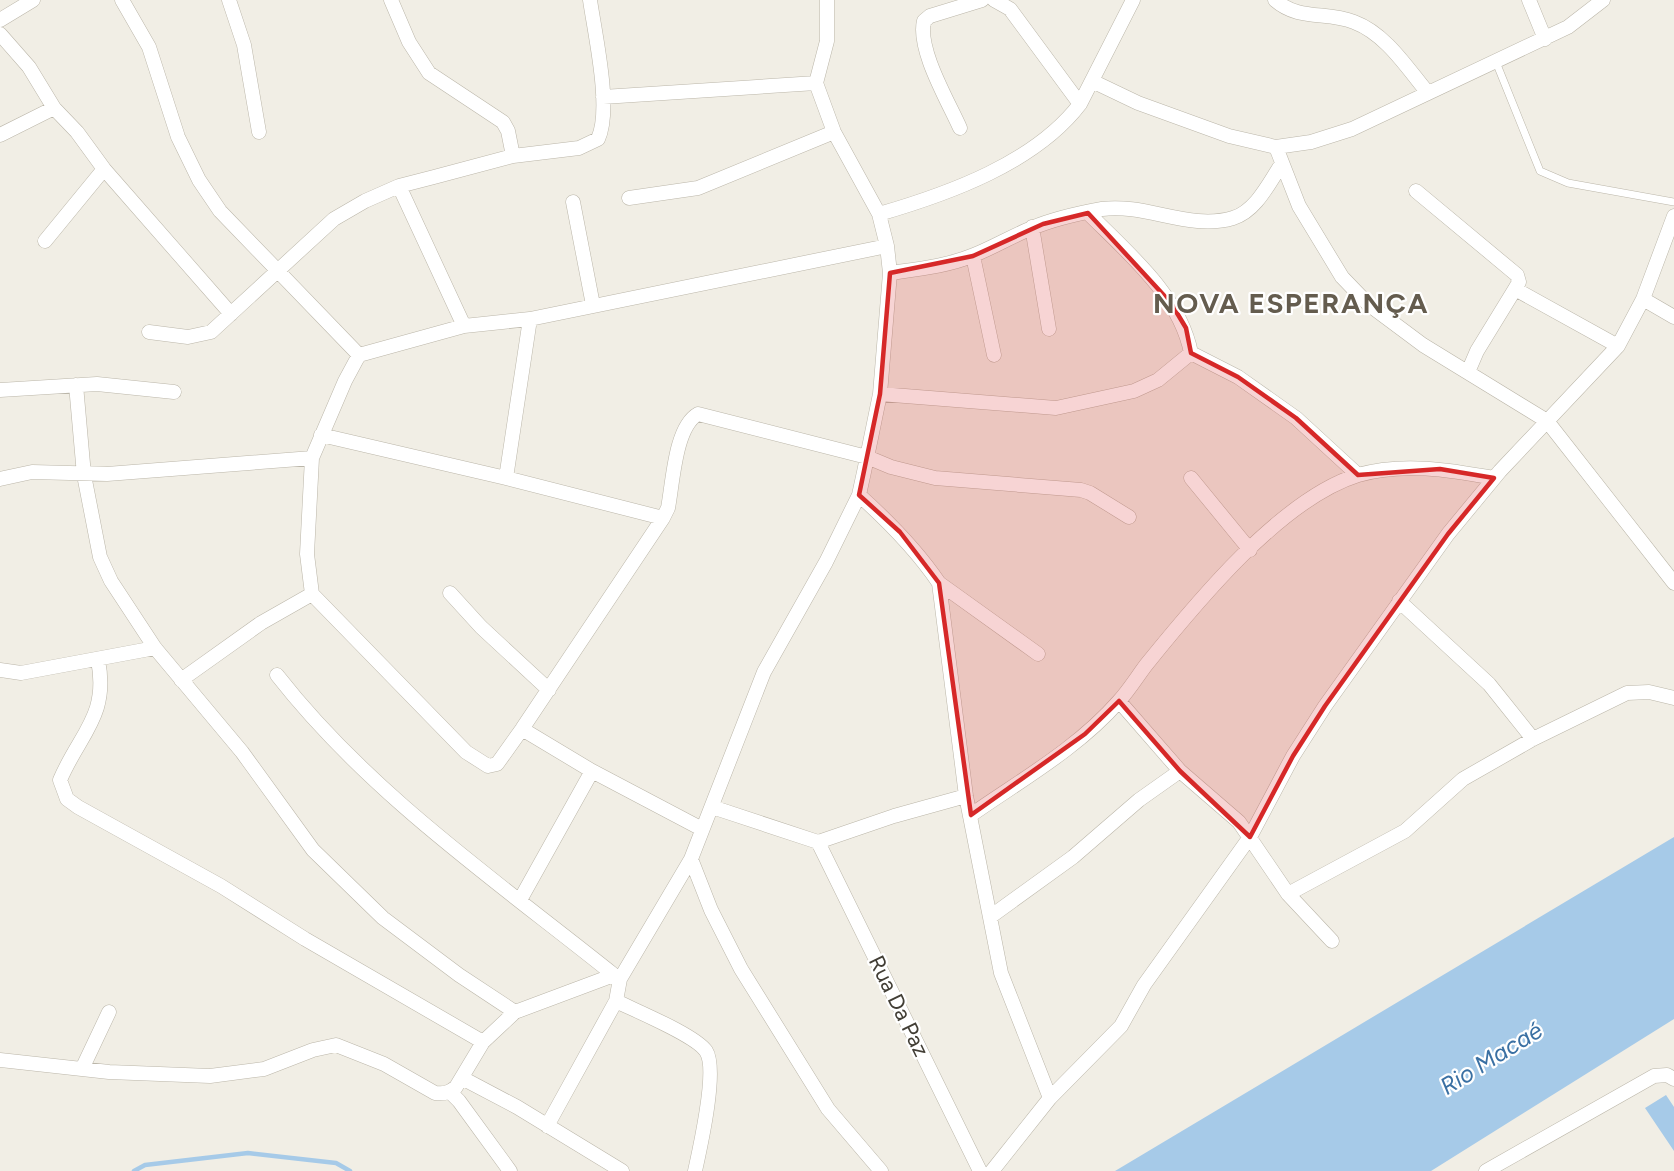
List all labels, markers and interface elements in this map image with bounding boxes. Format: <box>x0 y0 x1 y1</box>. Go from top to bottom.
district label: NOVA ESPERANÇA <box>1153 286 1429 320</box>
street label: Rua Da Paz <box>863 951 935 1061</box>
water label: Rio Macaé <box>1434 1015 1548 1101</box>

